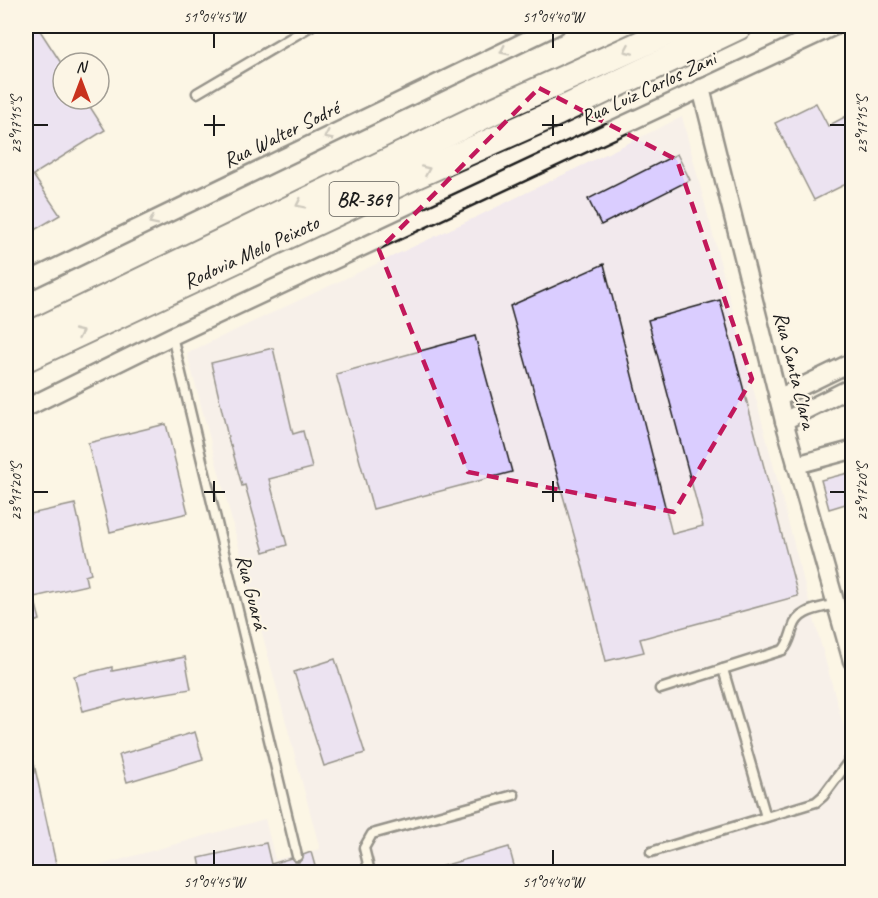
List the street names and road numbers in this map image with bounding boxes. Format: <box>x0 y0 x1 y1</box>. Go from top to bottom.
street label: Rua Luiz Carlos Zani <box>576 44 723 131</box>
street label: Rua Walter Sodré <box>219 93 346 173</box>
road number: BR-369 <box>330 182 398 216</box>
street label: Rodovia Melo Peixoto <box>179 209 324 295</box>
street label: Rua Santa Clara <box>768 309 823 434</box>
street label: Rua Guará <box>230 552 274 634</box>

